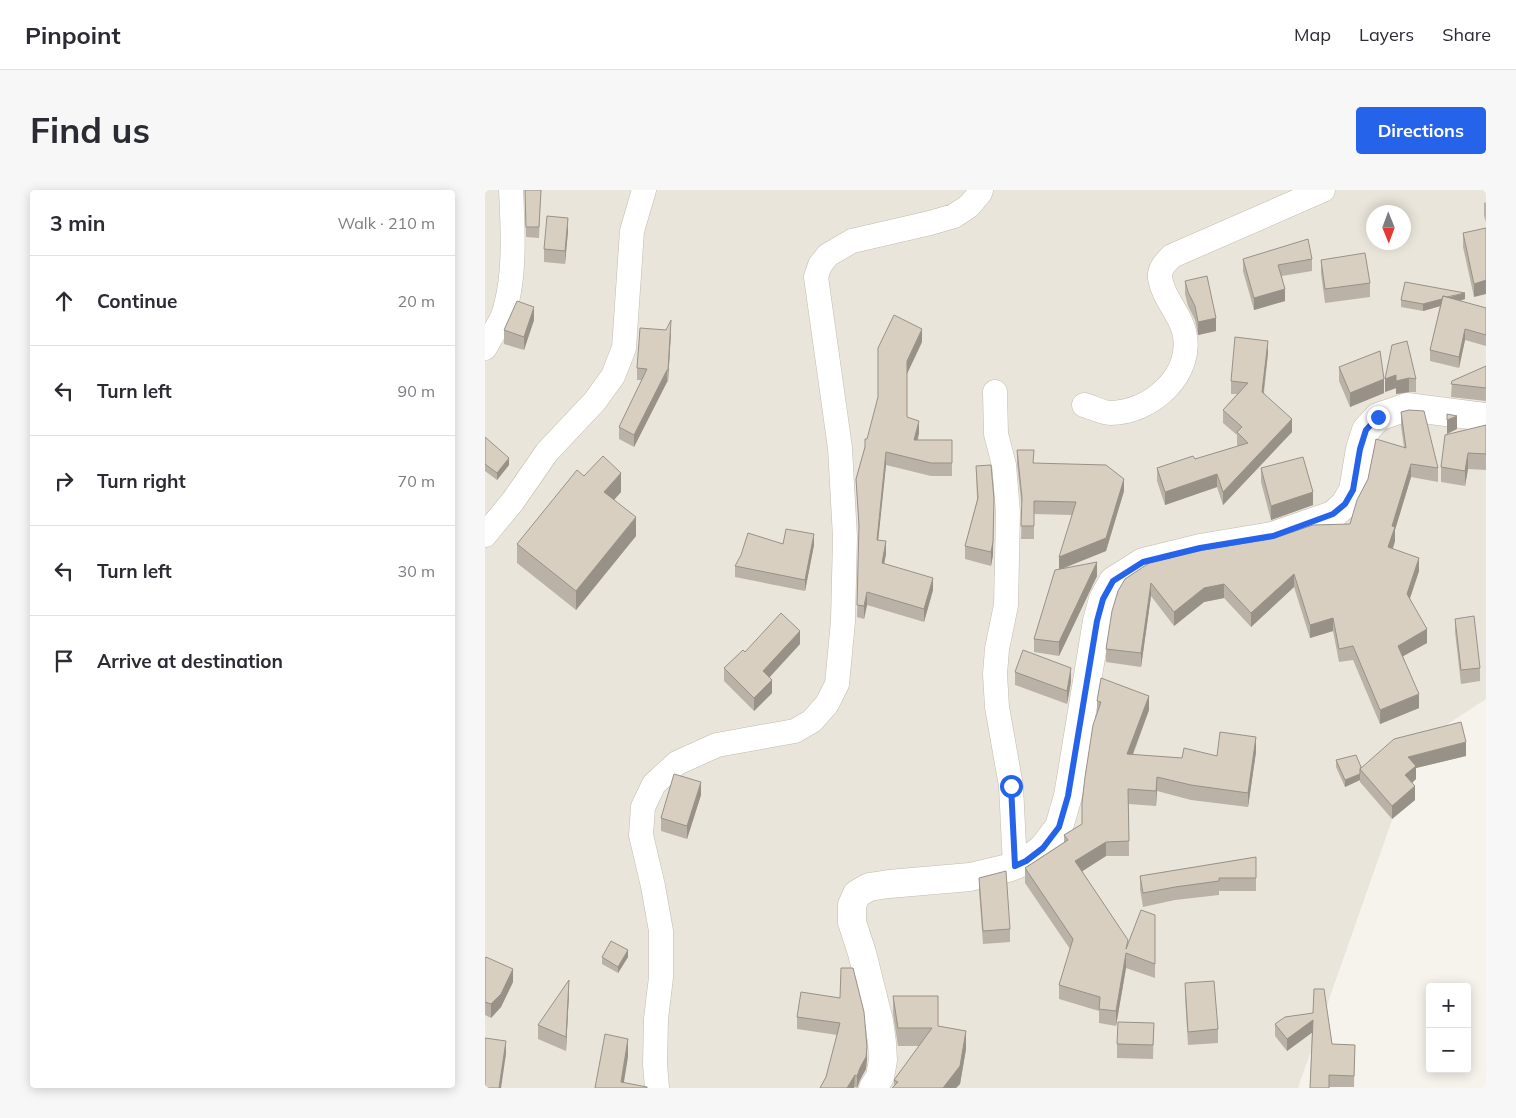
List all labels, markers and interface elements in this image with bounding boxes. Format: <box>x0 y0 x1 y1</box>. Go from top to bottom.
text: Pinpoint <box>25 20 121 50</box>
text: Map <box>1294 23 1331 46</box>
text: Layers <box>1359 23 1414 46</box>
text: Share <box>1442 23 1491 46</box>
button: Directions <box>1356 107 1486 154</box>
text: Find us <box>30 108 150 152</box>
north arrow <box>1366 205 1411 250</box>
text: 3 min <box>50 210 105 236</box>
text: Walk · 210 m <box>337 213 435 233</box>
icon: ahead <box>50 287 78 315</box>
text: Continue <box>97 289 177 313</box>
text: 20 m <box>398 291 435 311</box>
icon: left <box>50 377 78 405</box>
text: Turn left <box>97 379 172 403</box>
text: 90 m <box>398 381 435 401</box>
route end <box>1367 406 1390 429</box>
icon: right <box>50 467 78 495</box>
text: Turn right <box>97 469 186 493</box>
text: 70 m <box>398 471 435 491</box>
icon: left <box>50 557 78 585</box>
text: Turn left <box>97 559 172 583</box>
text: 30 m <box>398 561 435 581</box>
icon: arrive <box>50 647 78 675</box>
text: Arrive at destination <box>97 649 283 673</box>
route start <box>1000 775 1023 798</box>
map controls <box>1426 983 1471 1073</box>
button: + <box>1426 983 1471 1028</box>
button: − <box>1426 1028 1471 1073</box>

